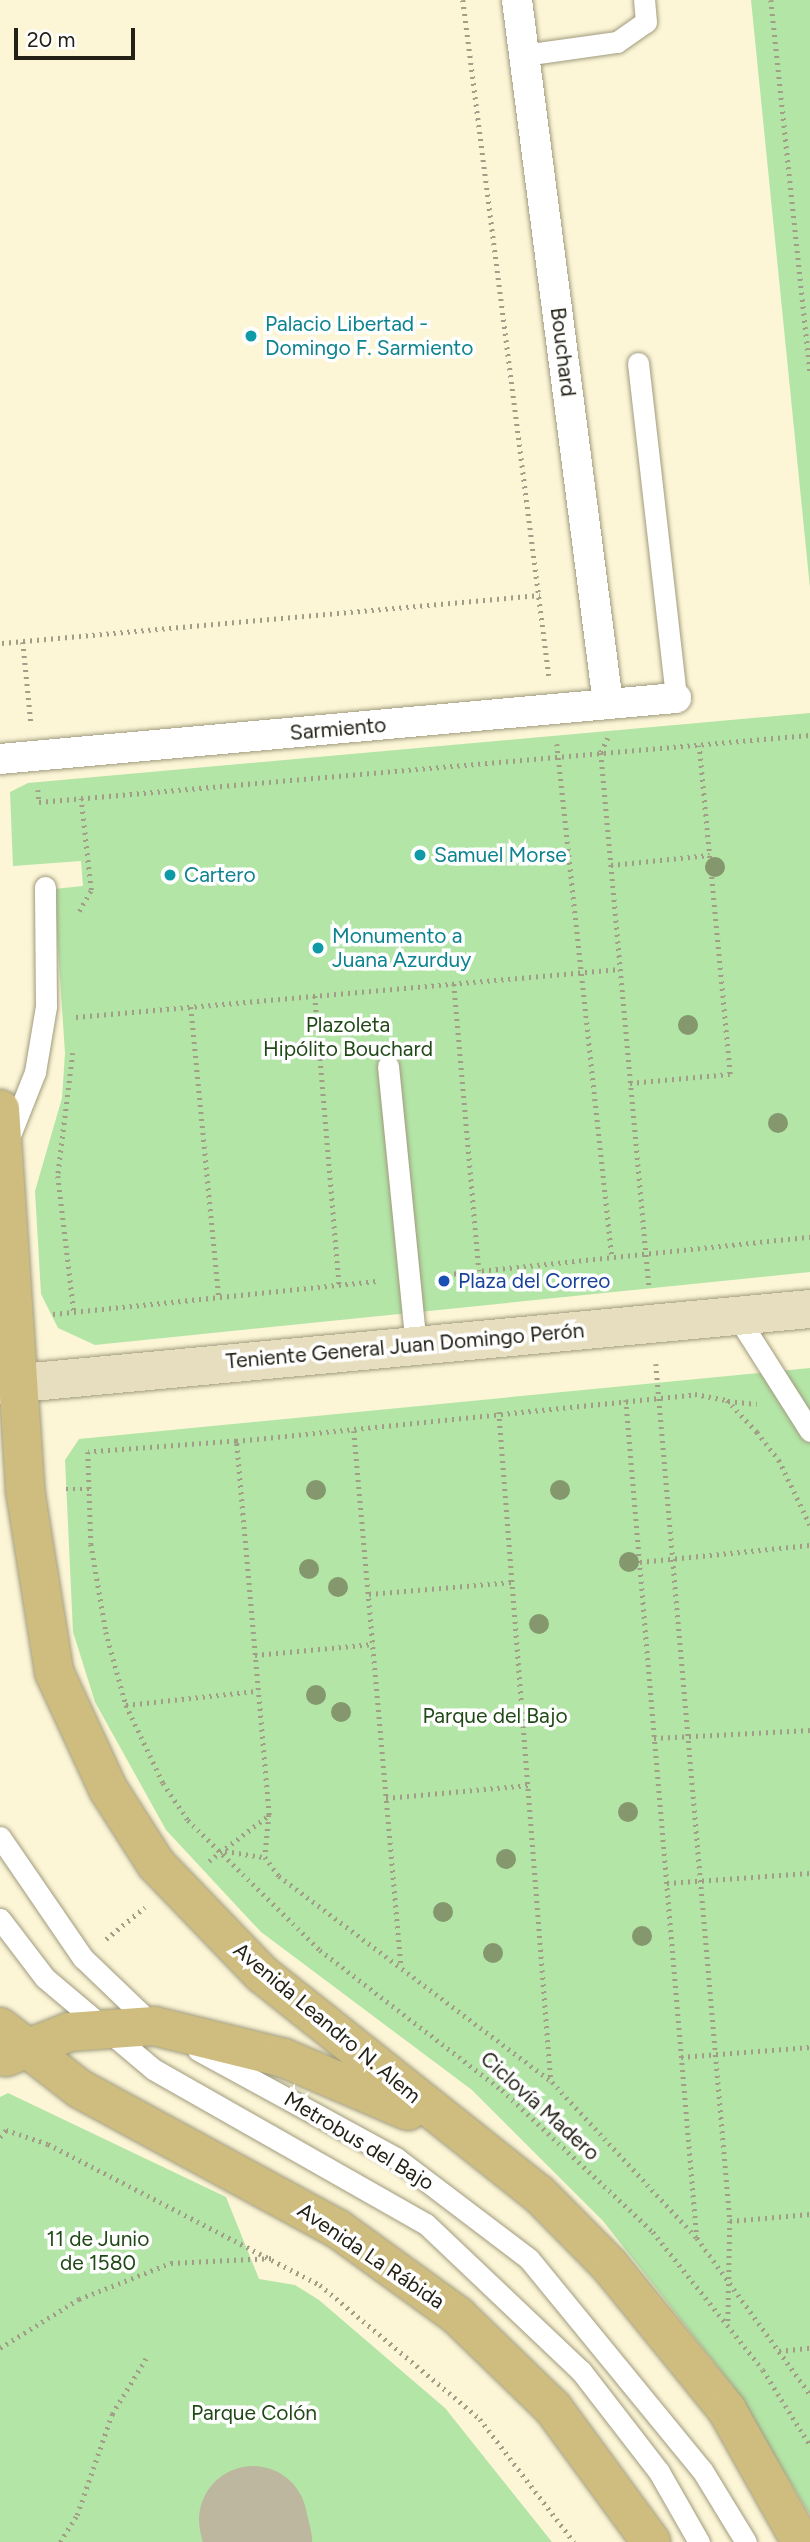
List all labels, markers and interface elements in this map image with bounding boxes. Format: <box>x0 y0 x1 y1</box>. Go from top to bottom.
scale bar <box>18 14 138 58</box>
text: 20 m <box>27 27 75 52</box>
street label: Bouchard <box>545 306 581 398</box>
place label: Palacio Libertad - Domingo F. Sarmiento <box>265 311 473 361</box>
marker: Palacio Libertad - Domingo F. Sarmiento <box>243 328 259 344</box>
street label: Sarmiento <box>289 712 387 746</box>
place label: Samuel Morse <box>434 842 567 868</box>
marker: Samuel Morse <box>412 847 428 863</box>
place label: Cartero <box>184 862 256 888</box>
marker: Cartero <box>162 867 178 883</box>
place label: Monumento a Juana Azurduy <box>332 923 471 973</box>
marker: Monumento a Juana Azurduy <box>310 940 326 956</box>
park label: Plazoleta Hipólito Bouchard <box>263 1012 433 1062</box>
place label: Plaza del Correo <box>458 1268 610 1294</box>
marker: Plaza del Correo <box>436 1273 452 1289</box>
street label: Teniente General Juan Domingo Perón <box>225 1318 585 1374</box>
park label: Parque del Bajo <box>422 1703 568 1729</box>
street label: Avenida Leandro N. Alem <box>228 1937 426 2109</box>
street label: Ciclovía Madero <box>475 2046 605 2166</box>
street label: Metrobus del Bajo <box>279 2086 439 2196</box>
street label: Avenida La Rábida <box>293 2198 449 2314</box>
park label: 11 de Junio de 1580 <box>47 2226 149 2276</box>
park label: Parque Colón <box>191 2400 317 2426</box>

